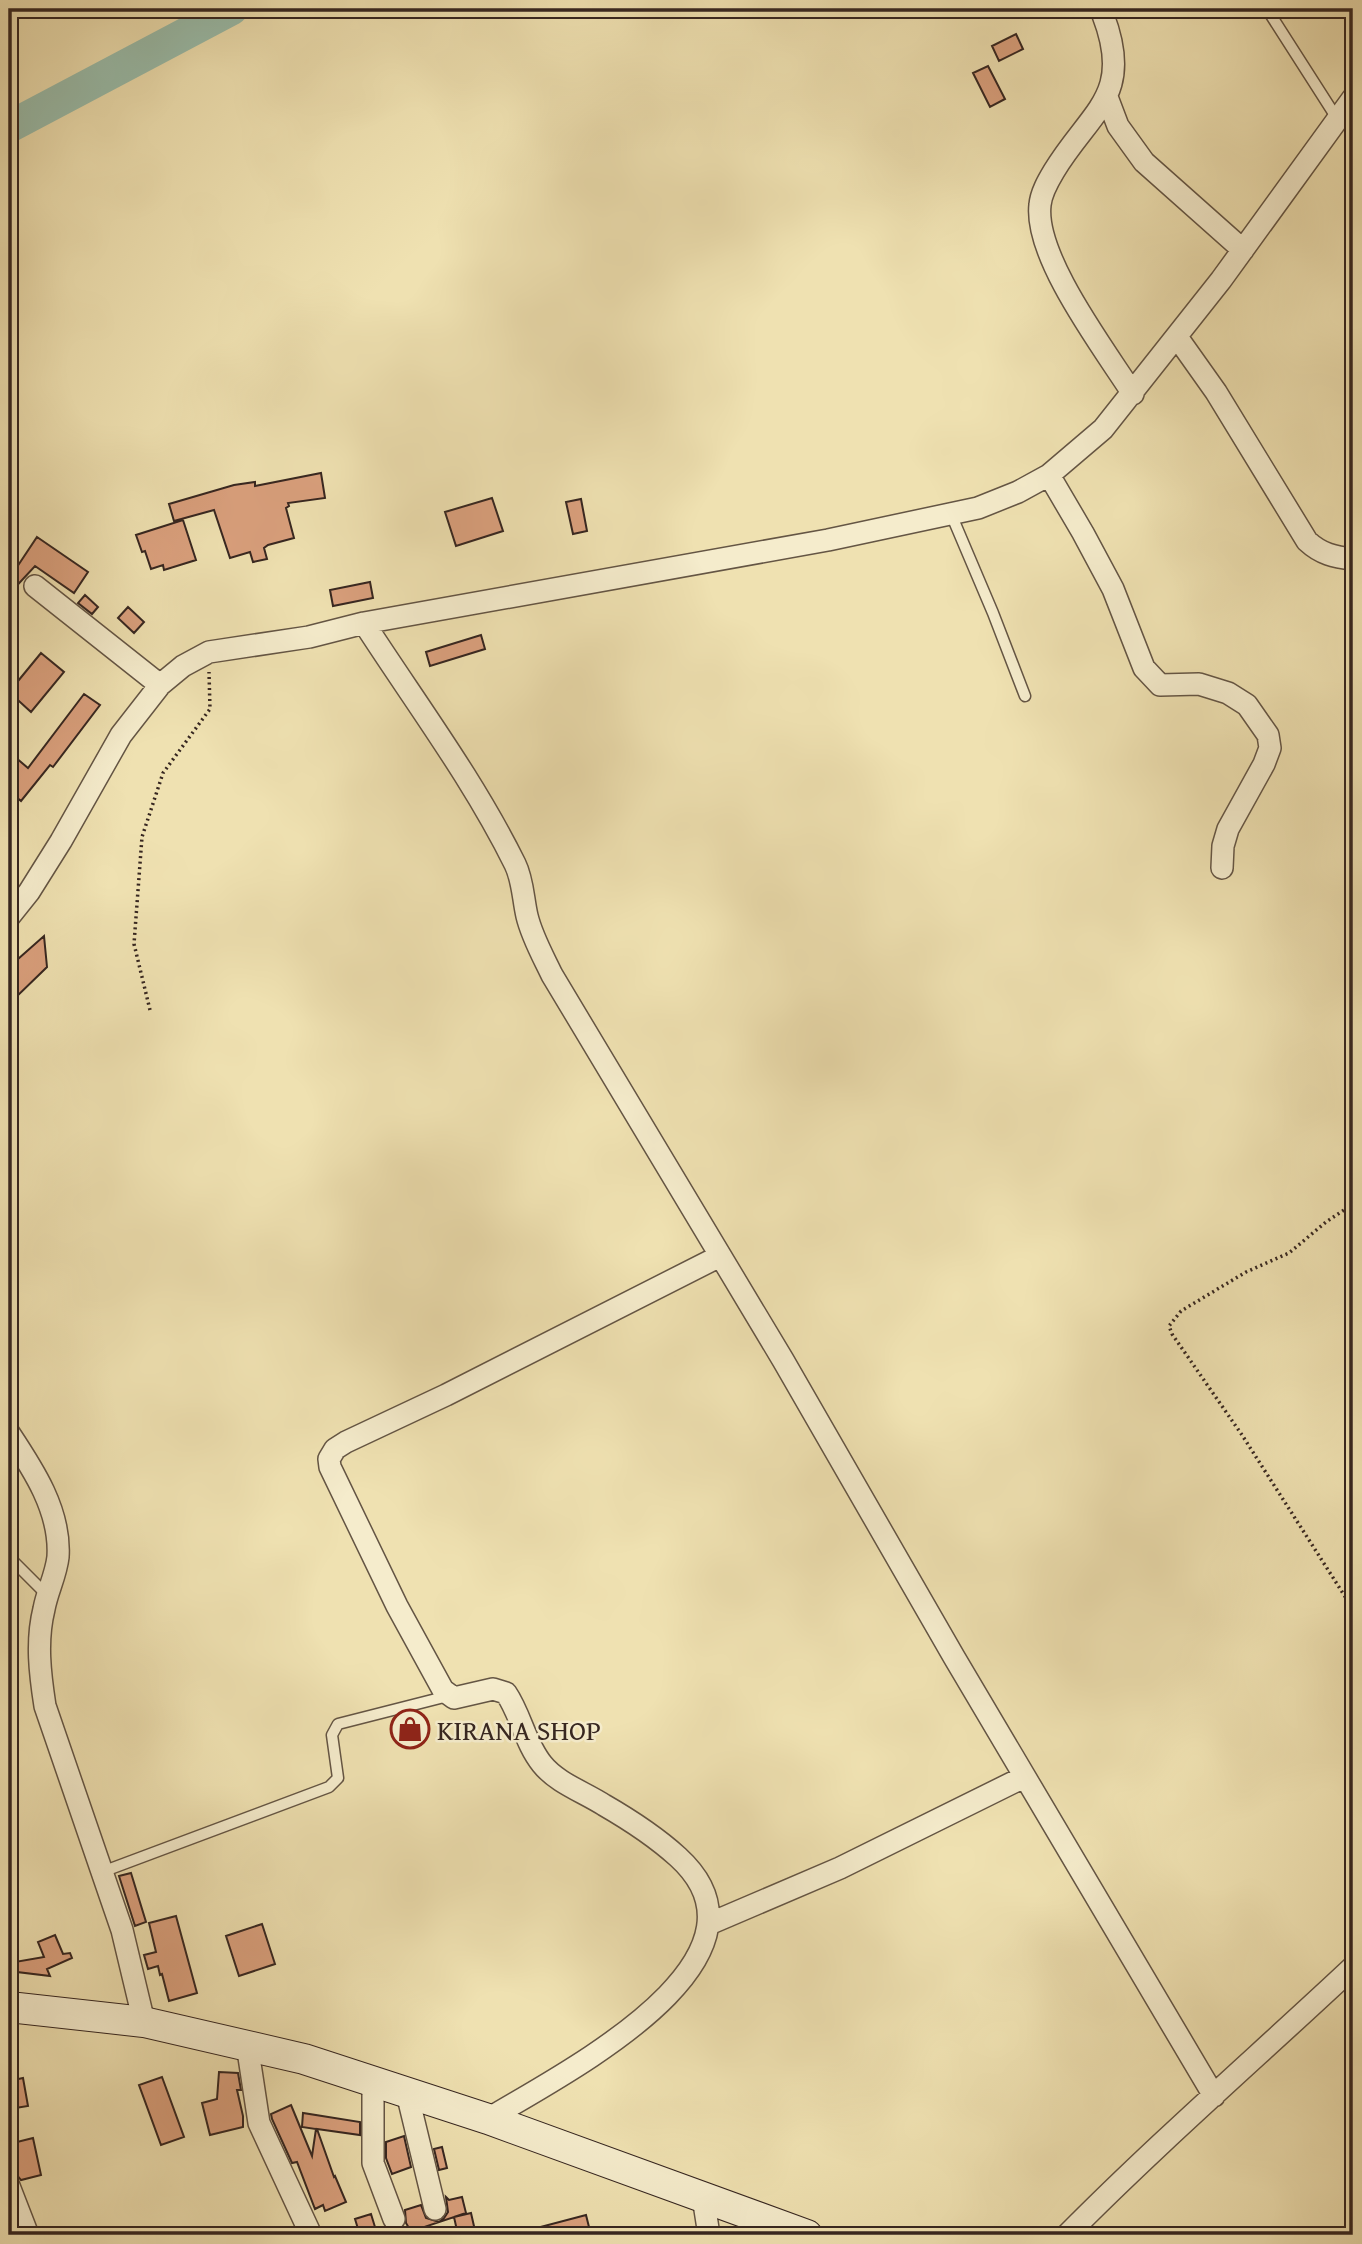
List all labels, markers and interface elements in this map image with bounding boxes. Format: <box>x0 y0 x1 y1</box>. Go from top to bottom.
shop icon: KIRANA SHOP <box>389 1708 431 1750</box>
place label: KIRANA SHOP <box>437 1709 601 1750</box>

